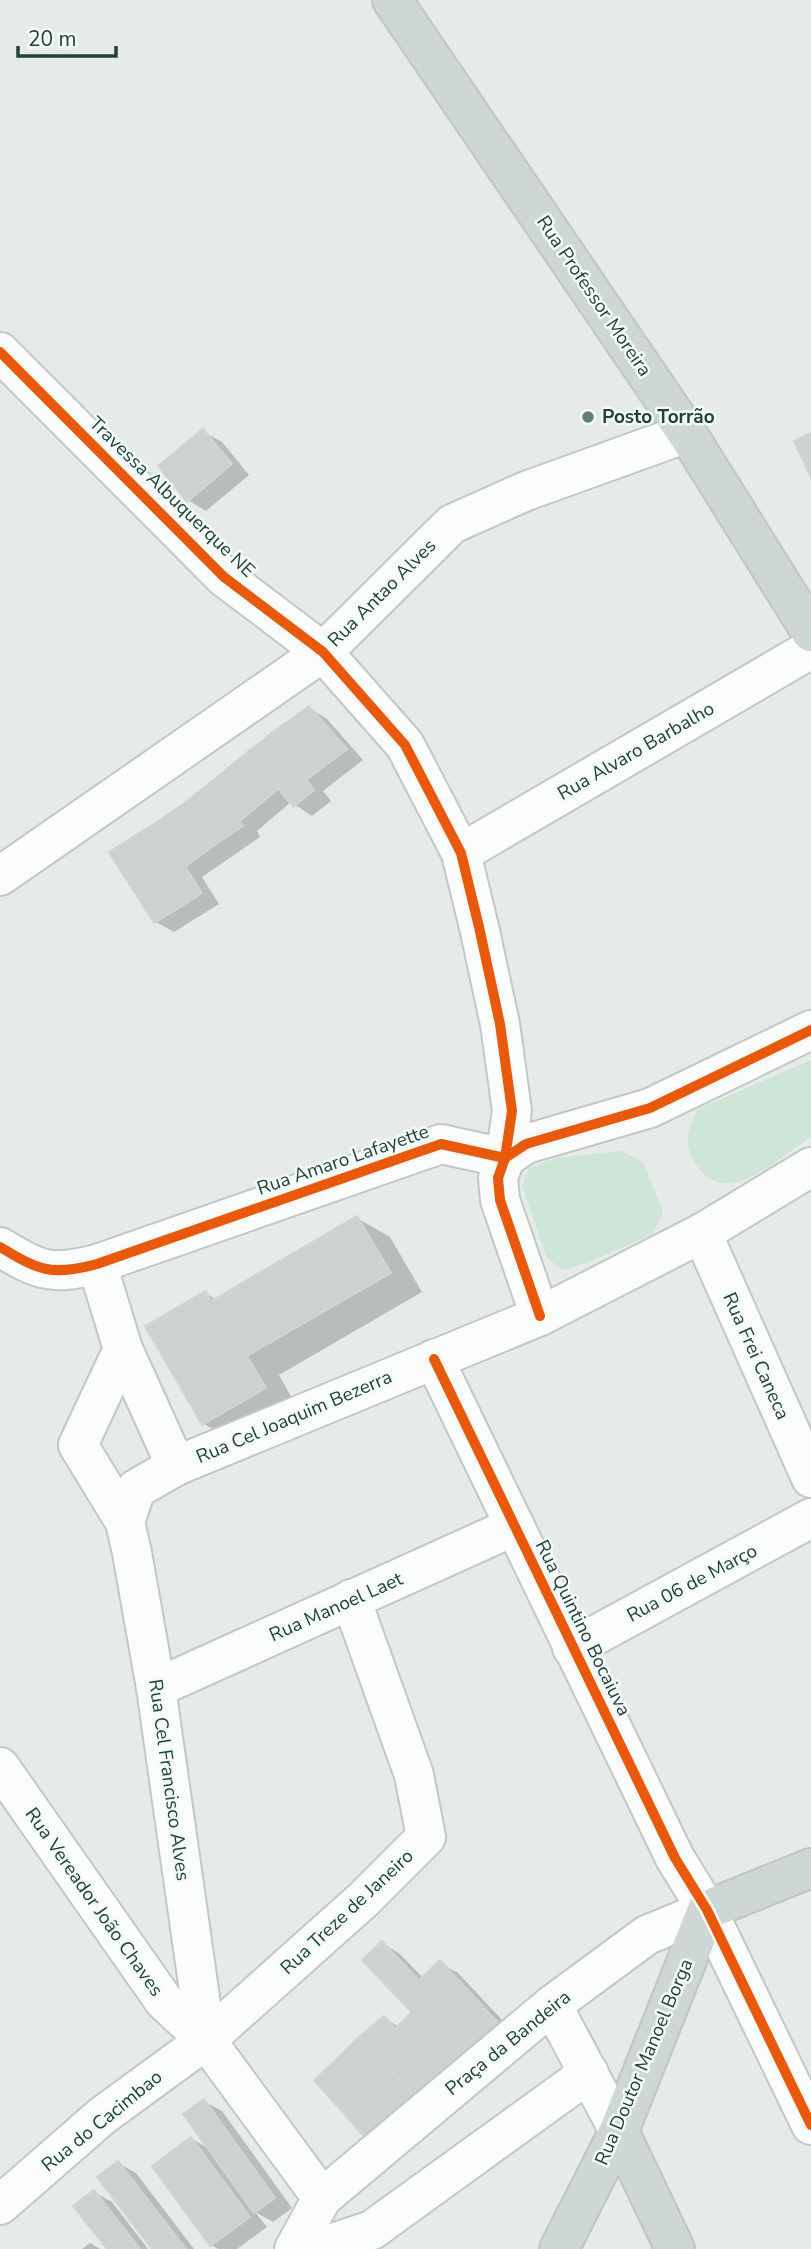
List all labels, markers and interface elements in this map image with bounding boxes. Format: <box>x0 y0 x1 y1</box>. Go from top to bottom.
scale bar <box>18 14 116 58</box>
text: 20 m <box>28 25 77 53</box>
street label: Rua Professor Moreira <box>530 210 658 382</box>
place label: Posto Torrão <box>602 404 715 430</box>
marker: Posto Torrão <box>580 409 596 425</box>
street label: Travessa Albuquerque NE <box>83 411 261 583</box>
street label: Rua Antao Alves <box>322 533 442 653</box>
street label: Rua Alvaro Barbalho <box>553 695 719 807</box>
street label: Rua Amaro Lafayette <box>254 1118 432 1202</box>
street label: Rua Frei Caneca <box>716 1288 796 1424</box>
street label: Rua Cel Joaquim Bezerra <box>192 1364 396 1470</box>
street label: Rua Quintino Bocaiuva <box>529 1536 637 1720</box>
street label: Rua 06 de Março <box>622 1538 762 1628</box>
street label: Rua Manoel Laet <box>265 1566 407 1648</box>
street label: Rua Cel Francisco Alves <box>142 1677 196 1883</box>
street label: Rua Vereador João Chaves <box>19 1802 169 2002</box>
street label: Rua Treze de Janeiro <box>275 1843 419 1981</box>
street label: Rua Doutor Manoel Borga <box>589 1955 699 2169</box>
street label: Praça da Bandeira <box>440 1984 576 2102</box>
street label: Rua do Cacimbao <box>36 2064 168 2178</box>

